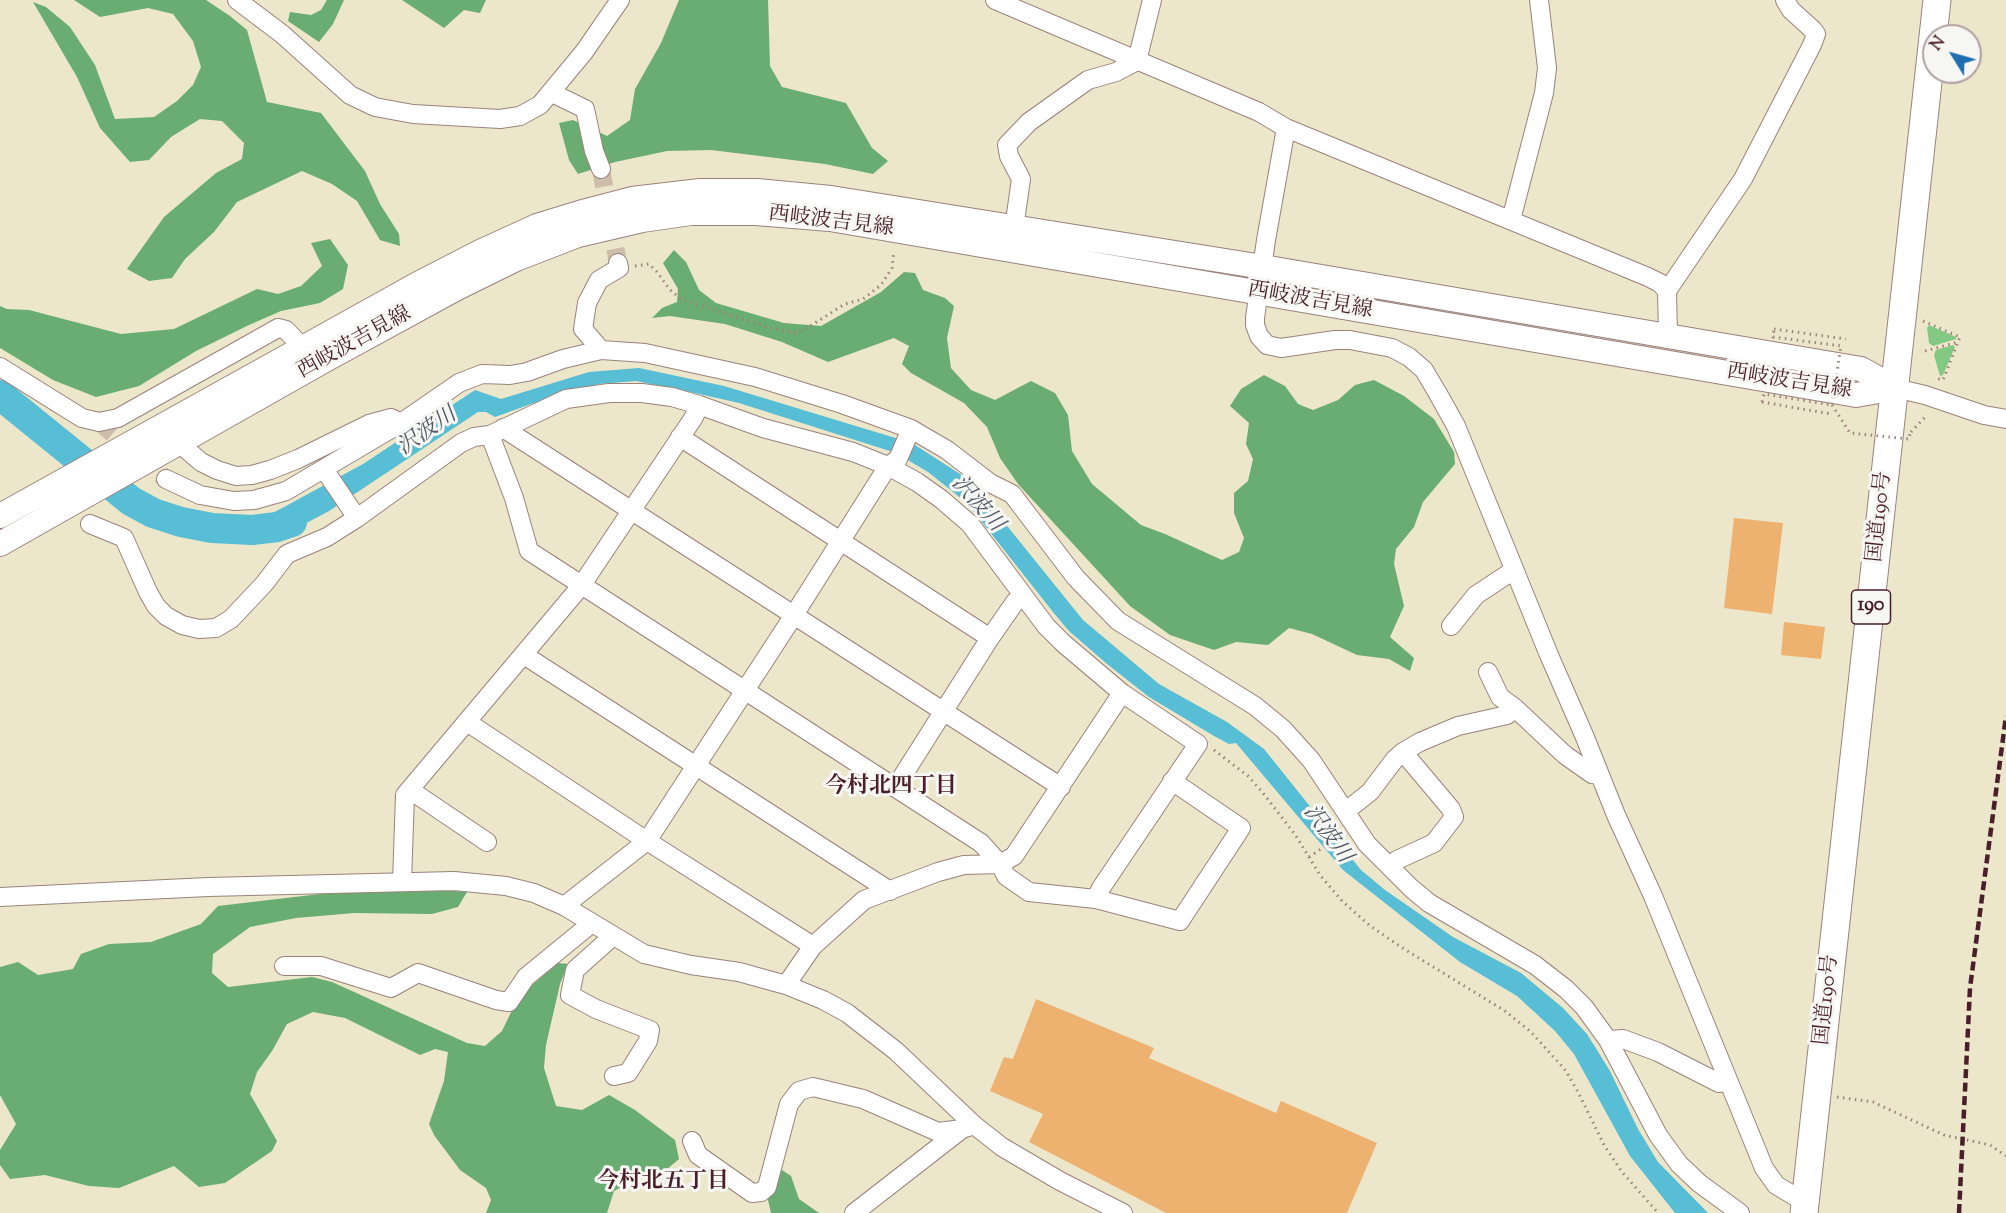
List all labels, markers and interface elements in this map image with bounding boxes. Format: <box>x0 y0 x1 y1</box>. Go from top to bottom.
north arrow <box>1922 24 1982 84</box>
text: N <box>1926 32 1952 56</box>
street label: 西岐波吉見線 <box>767 203 895 243</box>
street label: 西岐波吉見線 <box>1246 279 1374 325</box>
street label: 西岐波吉見線 <box>294 302 416 386</box>
street label: 西岐波吉見線 <box>1725 361 1853 405</box>
water label: 沢波川 <box>393 403 463 463</box>
street label: 国道190号 <box>1864 470 1898 564</box>
water label: 沢波川 <box>944 472 1008 538</box>
road number: 190 <box>1852 590 1890 624</box>
district label: 今村北四丁目 <box>825 775 957 801</box>
water label: 沢波川 <box>1296 801 1356 869</box>
street label: 国道190号 <box>1811 953 1845 1047</box>
district label: 今村北五丁目 <box>597 1170 729 1196</box>

